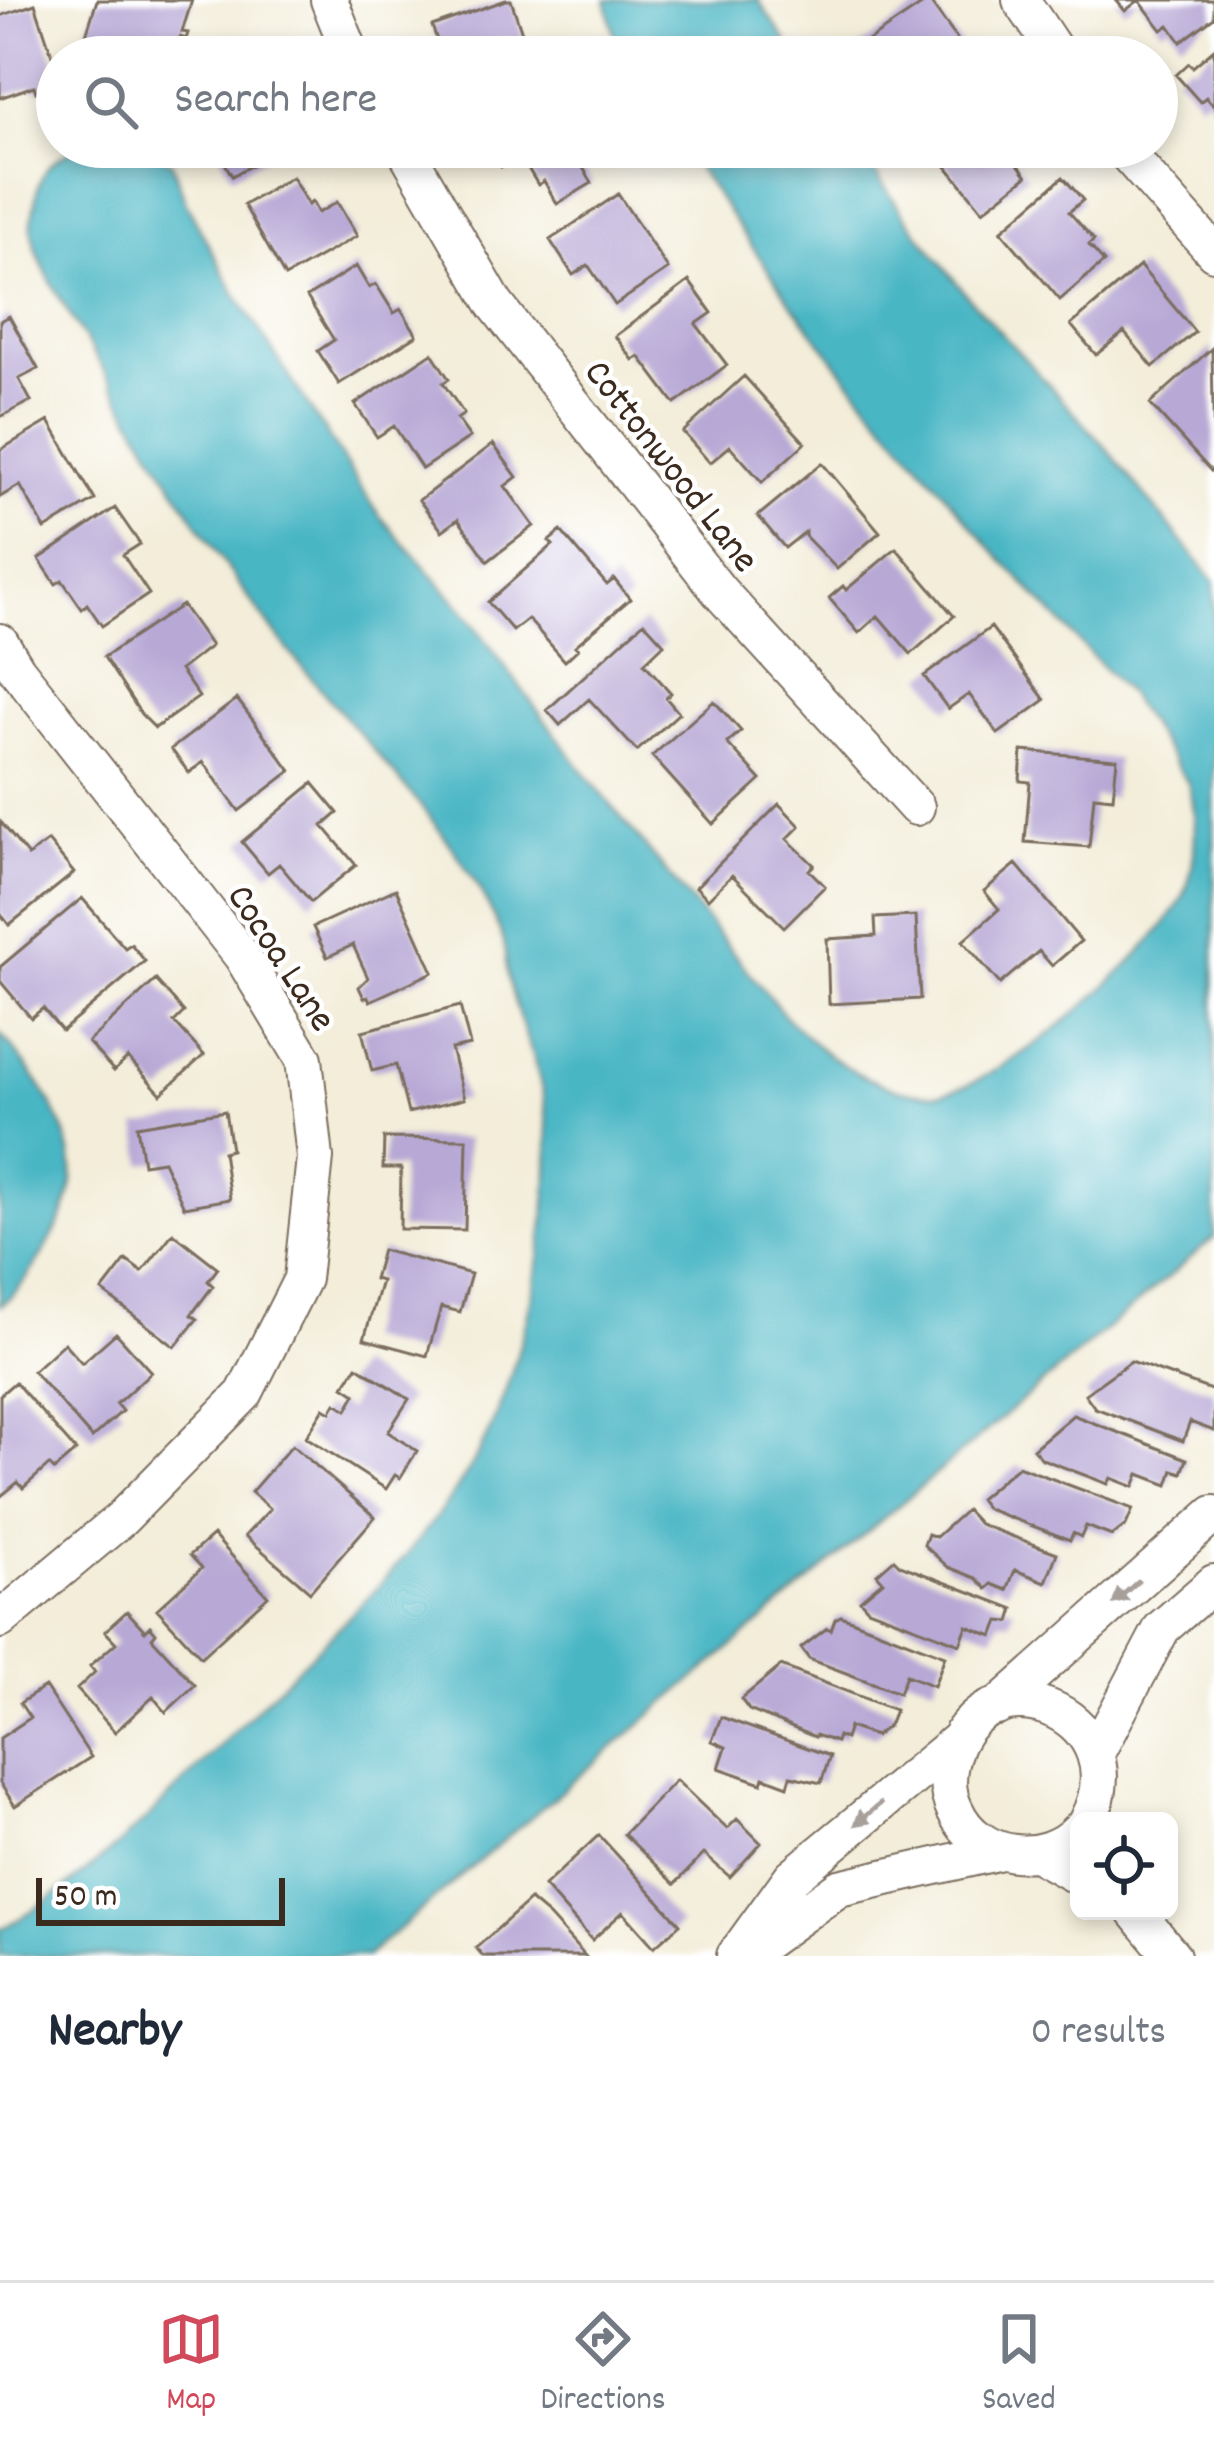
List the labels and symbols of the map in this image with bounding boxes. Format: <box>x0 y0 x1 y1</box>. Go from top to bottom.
street label: Cottonwood Lane <box>568 350 770 586</box>
street label: Cocoa Lane <box>210 875 347 1044</box>
one-way arrow <box>1112 1578 1141 1605</box>
one-way arrow <box>853 1801 883 1827</box>
scale bar <box>36 1872 285 1925</box>

